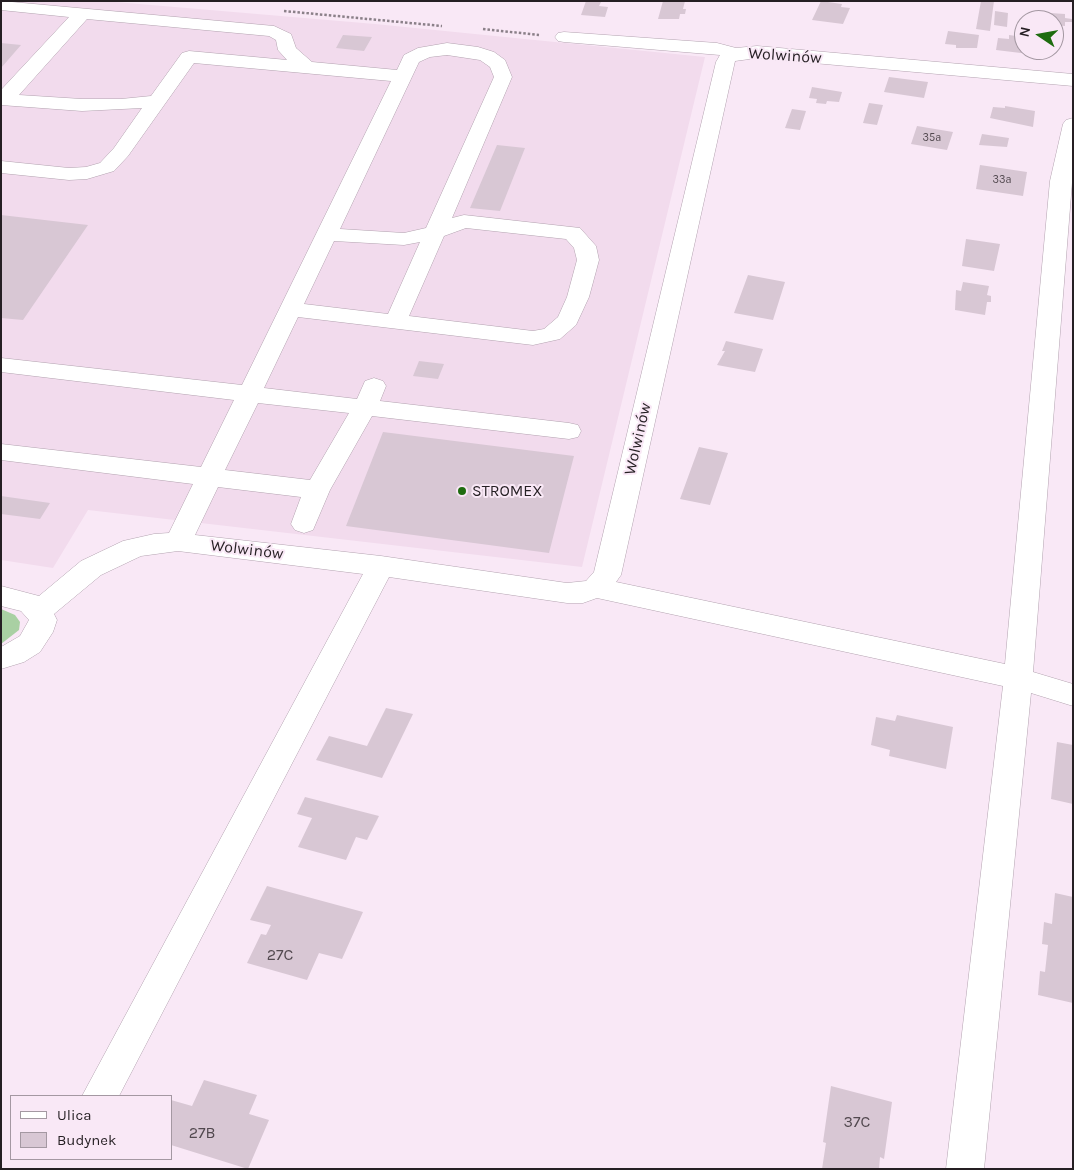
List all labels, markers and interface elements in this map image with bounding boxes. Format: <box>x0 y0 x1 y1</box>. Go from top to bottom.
north arrow <box>1014 10 1064 60</box>
text: N <box>1015 25 1034 39</box>
street label: Wolwinów <box>748 44 822 68</box>
house number: 35a <box>923 131 941 145</box>
house number: 33a <box>992 173 1012 187</box>
street label: Wolwinów <box>620 401 656 477</box>
place label: STROMEX <box>472 481 543 501</box>
marker: STROMEX <box>456 485 468 497</box>
street label: Wolwinów <box>209 536 285 564</box>
house number: 27C <box>267 945 293 965</box>
legend <box>10 1095 172 1160</box>
text: Ulica <box>57 1106 91 1124</box>
house number: 37C <box>844 1112 870 1132</box>
house number: 27B <box>189 1123 215 1143</box>
text: Budynek <box>57 1131 116 1149</box>

